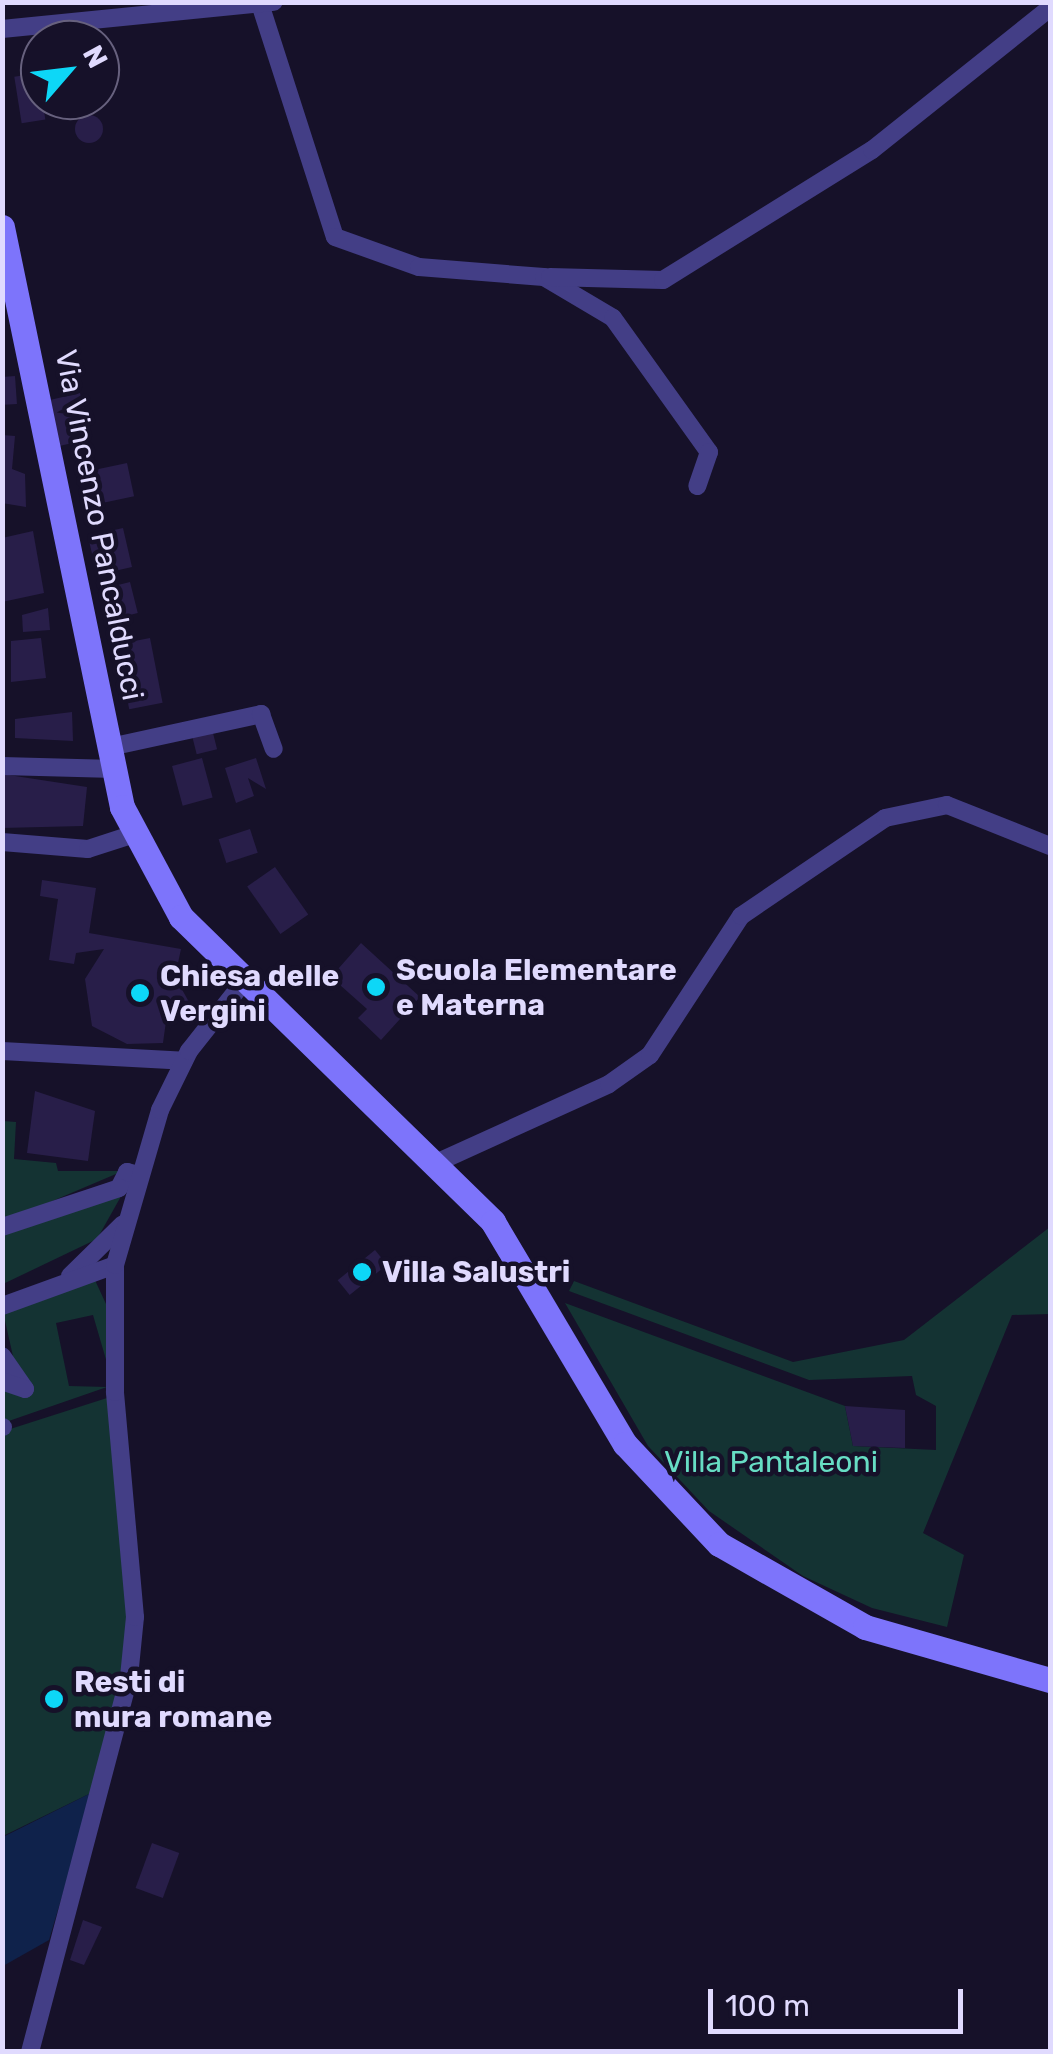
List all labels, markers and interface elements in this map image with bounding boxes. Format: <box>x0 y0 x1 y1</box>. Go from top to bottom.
north arrow <box>20 20 120 120</box>
text: N <box>76 40 114 73</box>
street label: Via Vincenzo Pancalducci <box>47 346 151 704</box>
place label: Scuola Elementare e Materna <box>396 952 677 1022</box>
place label: Chiesa delle Vergini <box>160 958 339 1028</box>
marker: Scuola Elementare e Materna <box>365 976 387 998</box>
marker: Chiesa delle Vergini <box>129 982 151 1004</box>
place label: Villa Salustri <box>382 1254 570 1290</box>
marker: Villa Salustri <box>351 1261 373 1283</box>
park label: Villa Pantaleoni <box>664 1444 878 1480</box>
place label: Resti di mura romane <box>74 1664 272 1734</box>
marker: Resti di mura romane <box>43 1688 65 1710</box>
scale bar <box>713 1969 968 2031</box>
text: 100 m <box>725 1988 810 2024</box>

